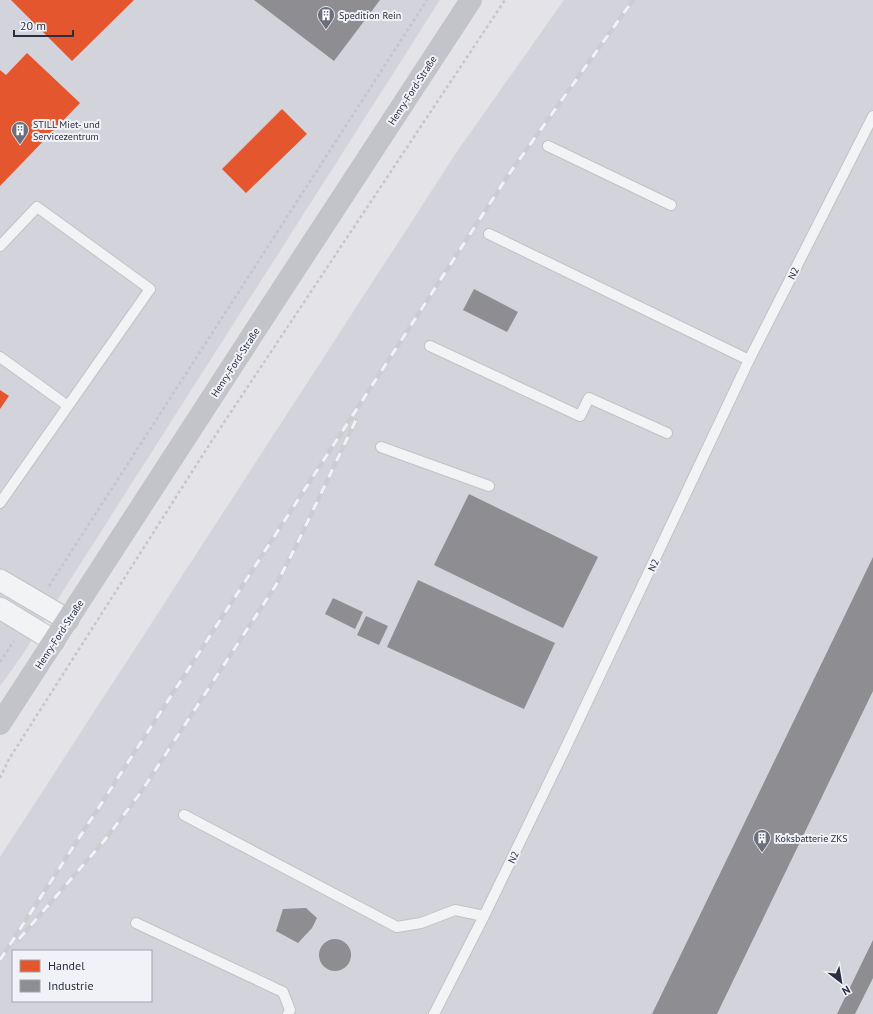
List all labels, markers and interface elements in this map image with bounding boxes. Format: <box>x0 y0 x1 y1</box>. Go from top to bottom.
building icon: Spedition Rein <box>316 5 336 30</box>
place label: Spedition Rein <box>339 9 401 22</box>
scale bar <box>14 12 73 38</box>
text: 20 m <box>20 18 46 33</box>
street label: Henry-Ford-Straße <box>385 53 440 127</box>
place label: STILL Miet- und Servicezentrum <box>33 118 100 143</box>
building icon: STILL Miet- und Servicezentrum <box>10 120 30 145</box>
street label: N2 <box>785 265 802 282</box>
street label: Henry-Ford-Straße <box>208 325 263 399</box>
street label: N2 <box>645 557 662 573</box>
street label: Henry-Ford-Straße <box>32 597 87 671</box>
building icon: Koksbatterie ZKS <box>752 828 772 853</box>
place label: Koksbatterie ZKS <box>775 832 848 845</box>
street label: N2 <box>505 849 522 866</box>
legend <box>12 950 152 1002</box>
text: Handel <box>48 958 85 973</box>
north arrow <box>821 962 861 1002</box>
text: Industrie <box>48 978 94 993</box>
text: N <box>839 983 853 998</box>

